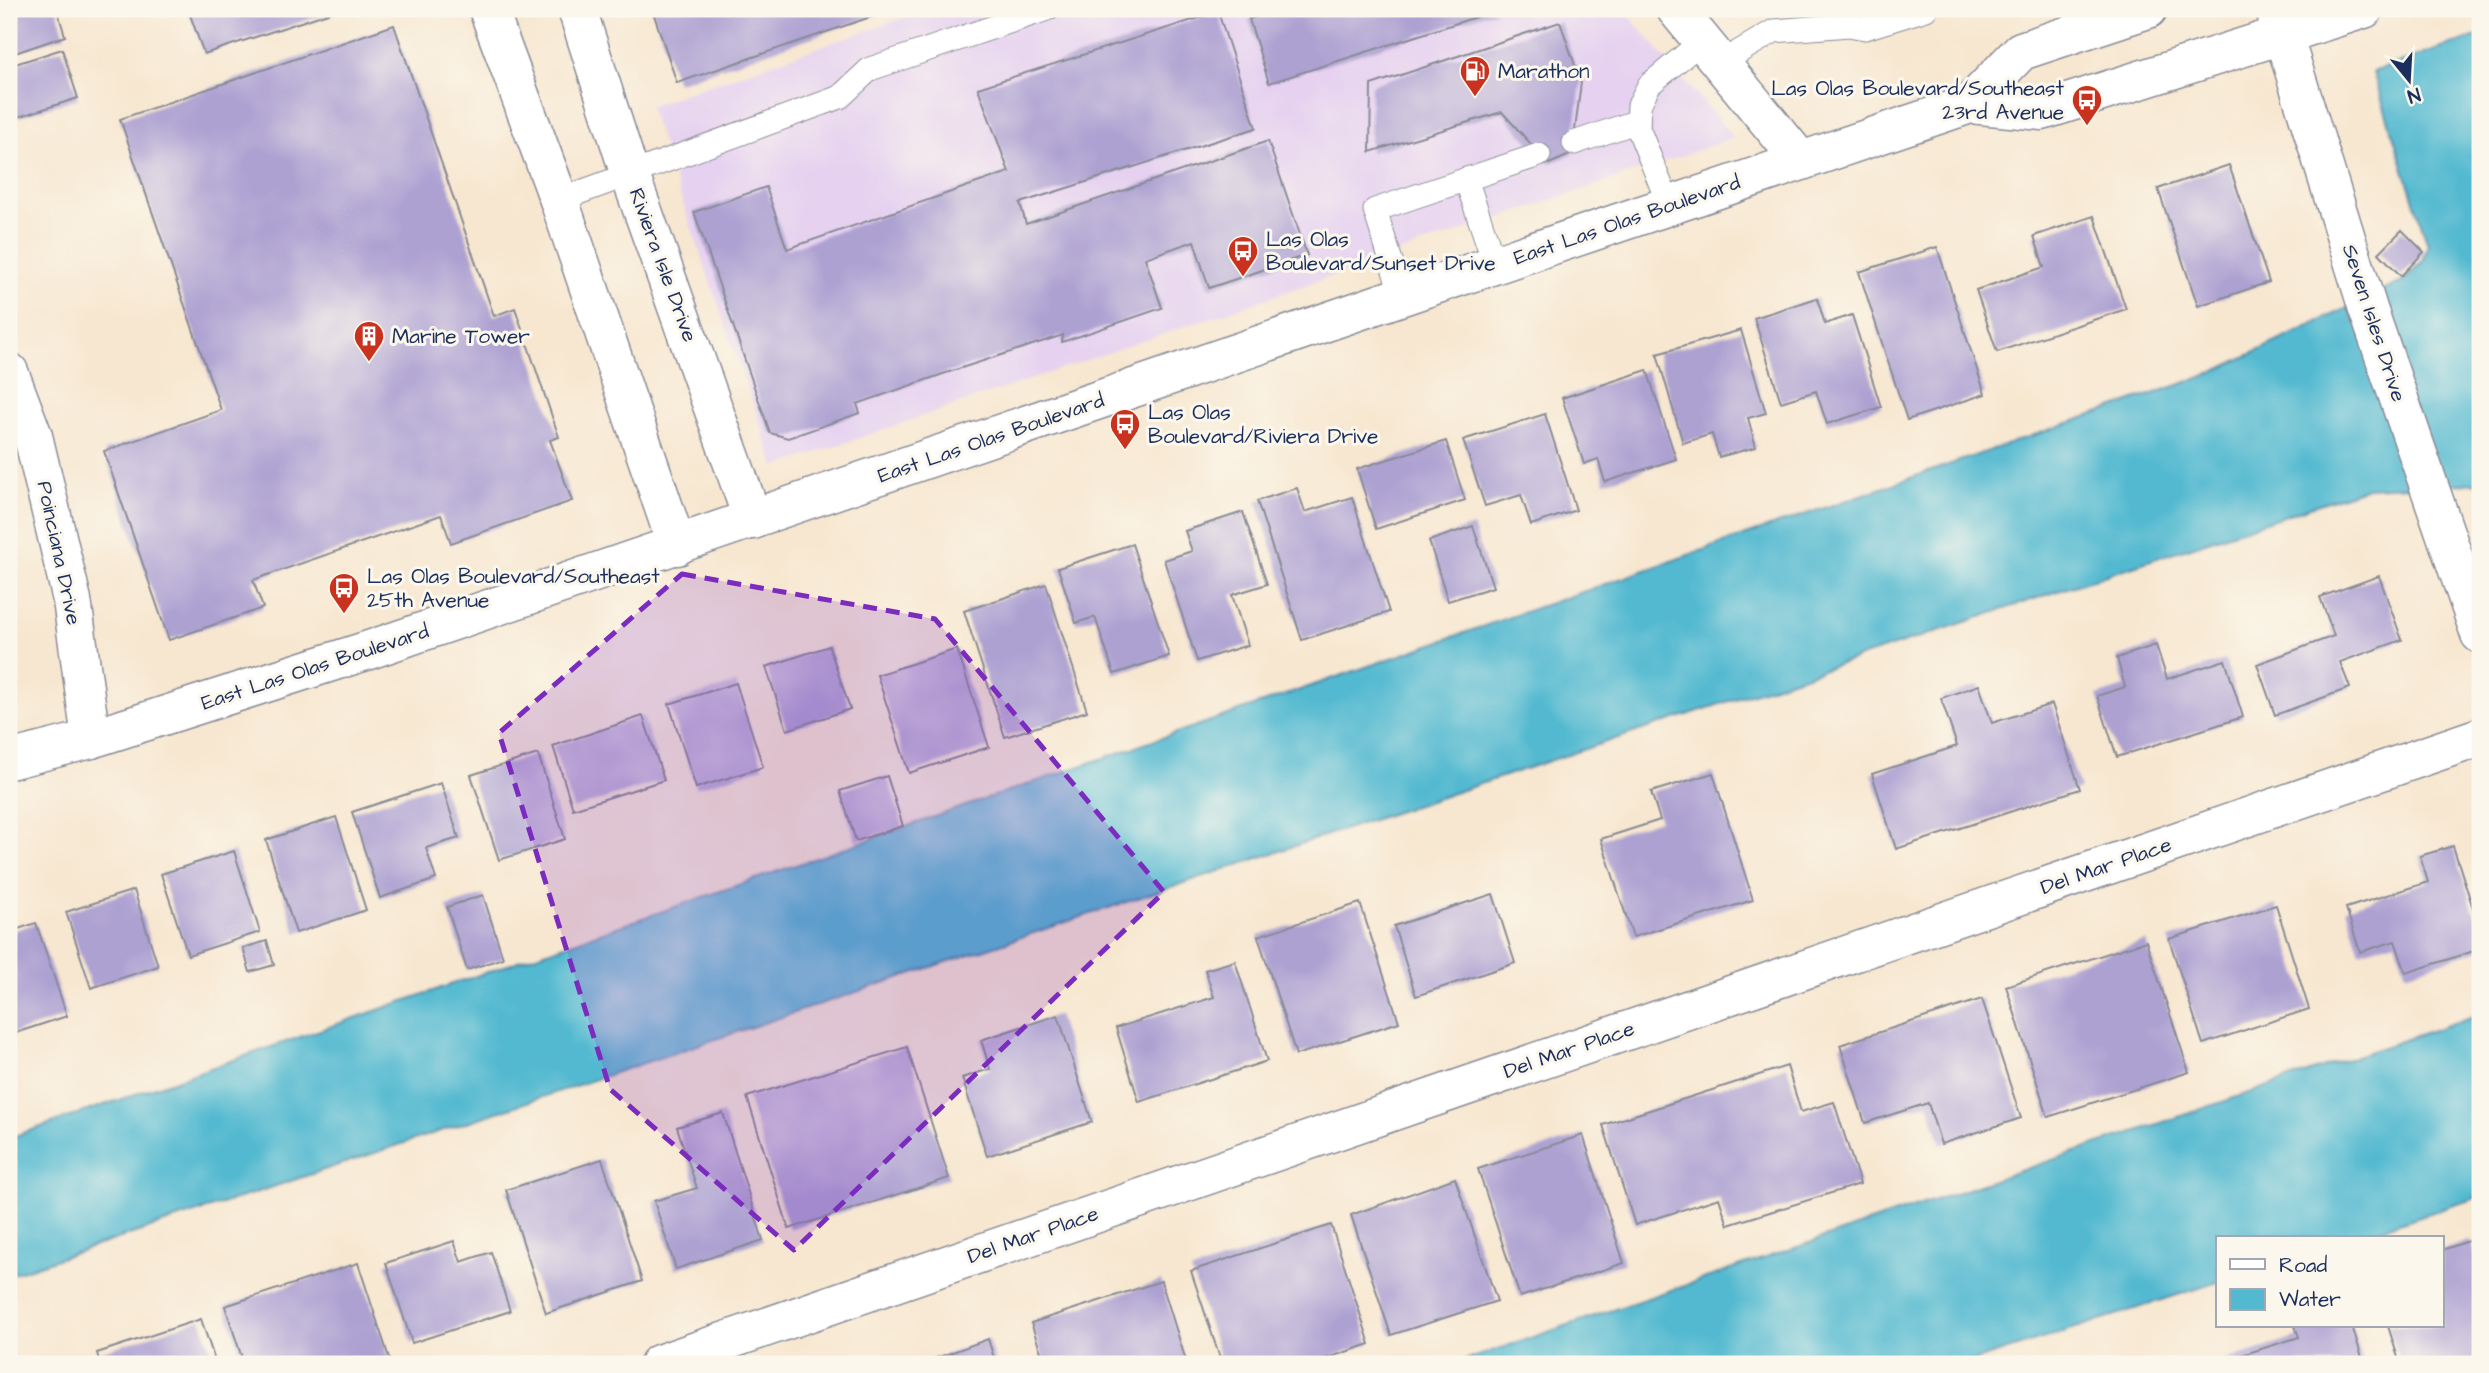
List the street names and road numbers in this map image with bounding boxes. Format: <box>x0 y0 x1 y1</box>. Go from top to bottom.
street label: East Las Olas Boulevard <box>1510 168 1744 272</box>
street label: Riviera Isle Drive <box>622 184 704 346</box>
street label: Seven Isles Drive <box>2335 241 2413 405</box>
street label: East Las Olas Boulevard <box>874 386 1108 490</box>
street label: Poinciana Drive <box>30 478 88 628</box>
street label: East Las Olas Boulevard <box>197 616 433 718</box>
street label: Del Mar Place <box>2037 830 2175 902</box>
street label: Del Mar Place <box>1500 1014 1638 1086</box>
street label: Del Mar Place <box>964 1199 1102 1271</box>

